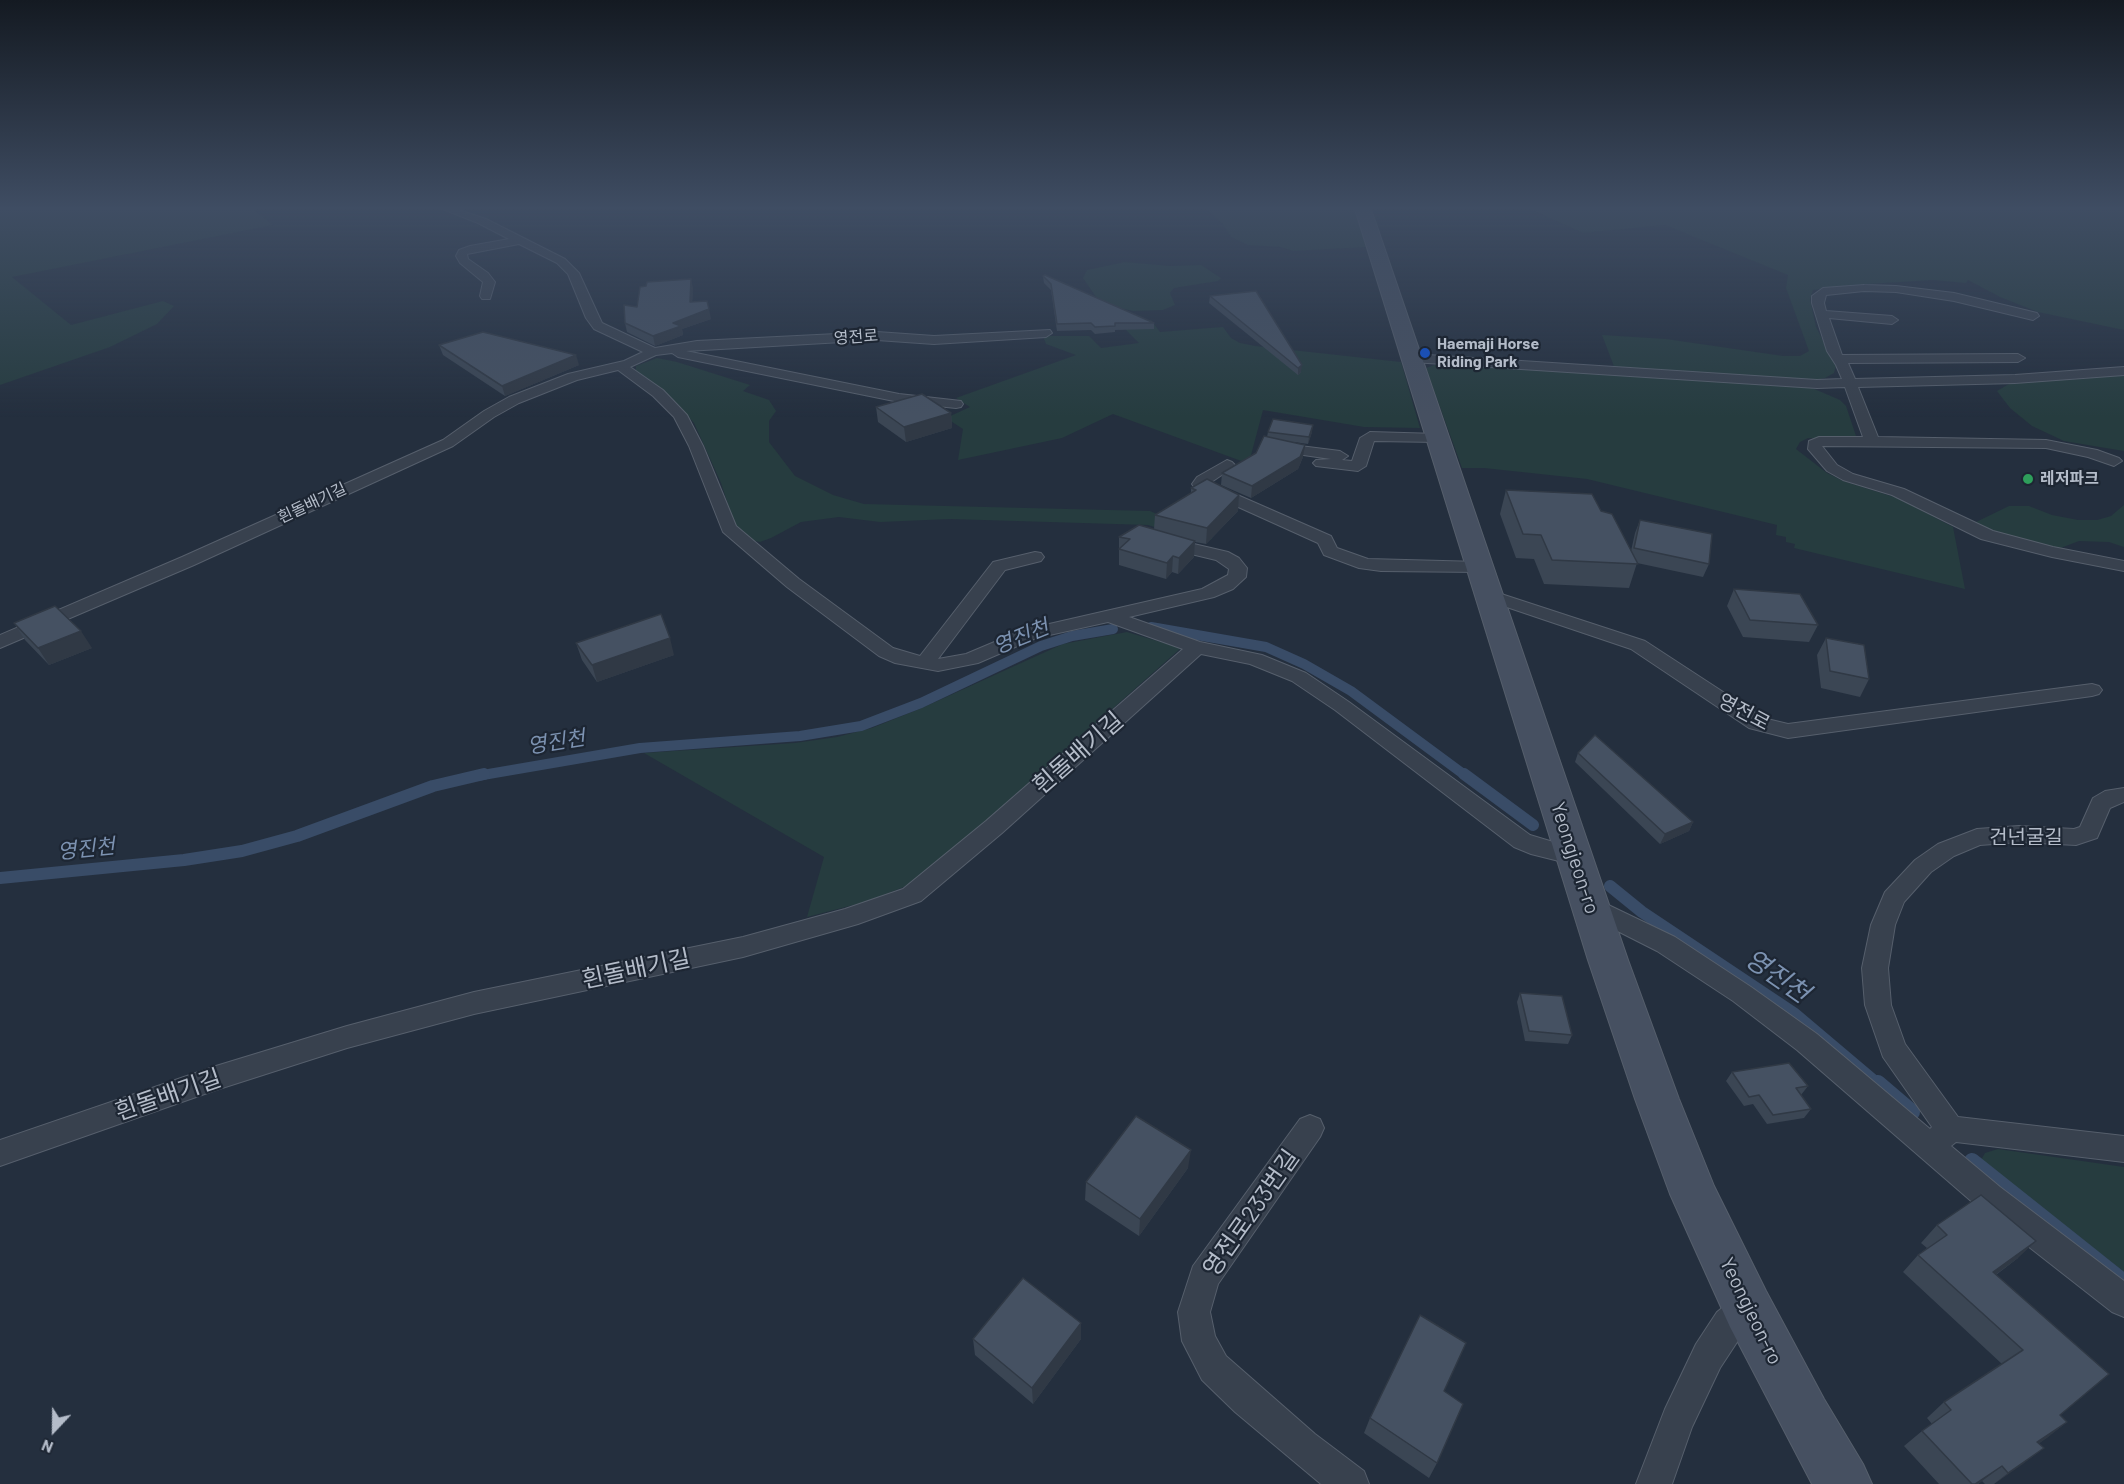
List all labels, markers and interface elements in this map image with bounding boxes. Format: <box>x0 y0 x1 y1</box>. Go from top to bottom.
street label: 영전로 <box>833 326 879 348</box>
place label: Haemaji Horse Riding Park <box>1437 334 1539 372</box>
marker: Haemaji Horse Riding Park <box>1418 346 1432 360</box>
place label: 레저파크 <box>2040 469 2099 489</box>
marker: 레저파크 <box>2021 472 2035 486</box>
street label: 흰돌배기길 <box>275 479 349 527</box>
water label: 영진천 <box>989 614 1053 660</box>
street label: 영전로 <box>1714 688 1774 736</box>
street label: 흰돌배기길 <box>1027 706 1129 800</box>
water label: 영진천 <box>525 725 587 759</box>
street label: Yeongjeon-ro <box>1546 799 1604 917</box>
street label: 건넌굴길 <box>1989 825 2063 849</box>
water label: 영진천 <box>56 833 116 865</box>
street label: 흰돌배기길 <box>579 943 693 995</box>
water label: 영진천 <box>1739 943 1815 1009</box>
street label: 흰돌배기길 <box>111 1063 225 1127</box>
street label: 영전로233번길 <box>1197 1144 1305 1282</box>
street label: Yeongjeon-ro <box>1715 1254 1787 1368</box>
north arrow <box>24 1400 84 1460</box>
text: N <box>39 1436 56 1458</box>

